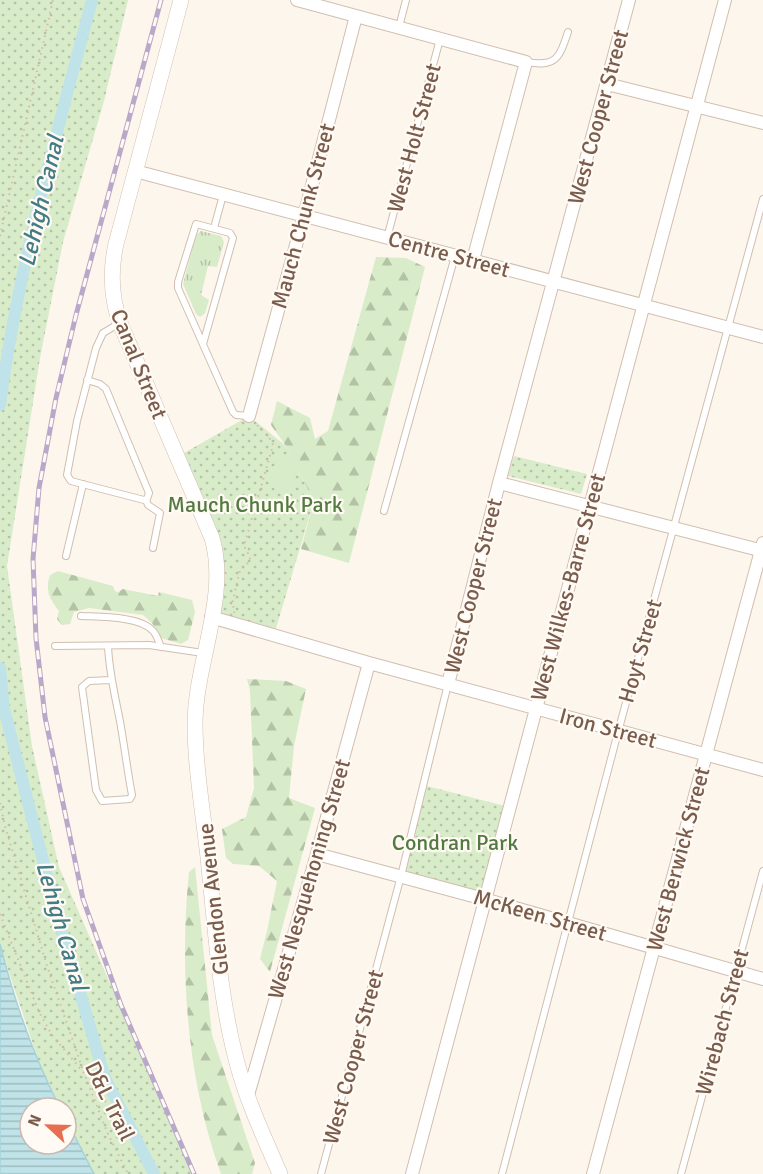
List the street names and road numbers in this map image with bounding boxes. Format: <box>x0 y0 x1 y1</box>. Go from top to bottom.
street label: West Cooper Street <box>562 26 634 207</box>
street label: West Holt Street <box>381 60 447 216</box>
street label: Mauch Chunk Street <box>265 120 341 312</box>
street label: Centre Street <box>385 225 513 283</box>
street label: Canal Street <box>105 305 173 423</box>
street label: West Wilkes-Barre Street <box>525 470 611 704</box>
street label: West Cooper Street <box>438 495 508 677</box>
street label: Hoyt Street <box>612 596 668 706</box>
street label: Iron Street <box>556 702 660 754</box>
street label: West Nesquehoning Street <box>262 756 356 1002</box>
street label: West Berwick Street <box>640 764 716 954</box>
street label: Glendon Avenue <box>192 822 234 976</box>
street label: McKeen Street <box>470 883 610 947</box>
street label: Wirebach Street <box>689 946 755 1098</box>
street label: West Cooper Street <box>317 966 389 1147</box>
street label: D&L Trail <box>79 1057 141 1145</box>

